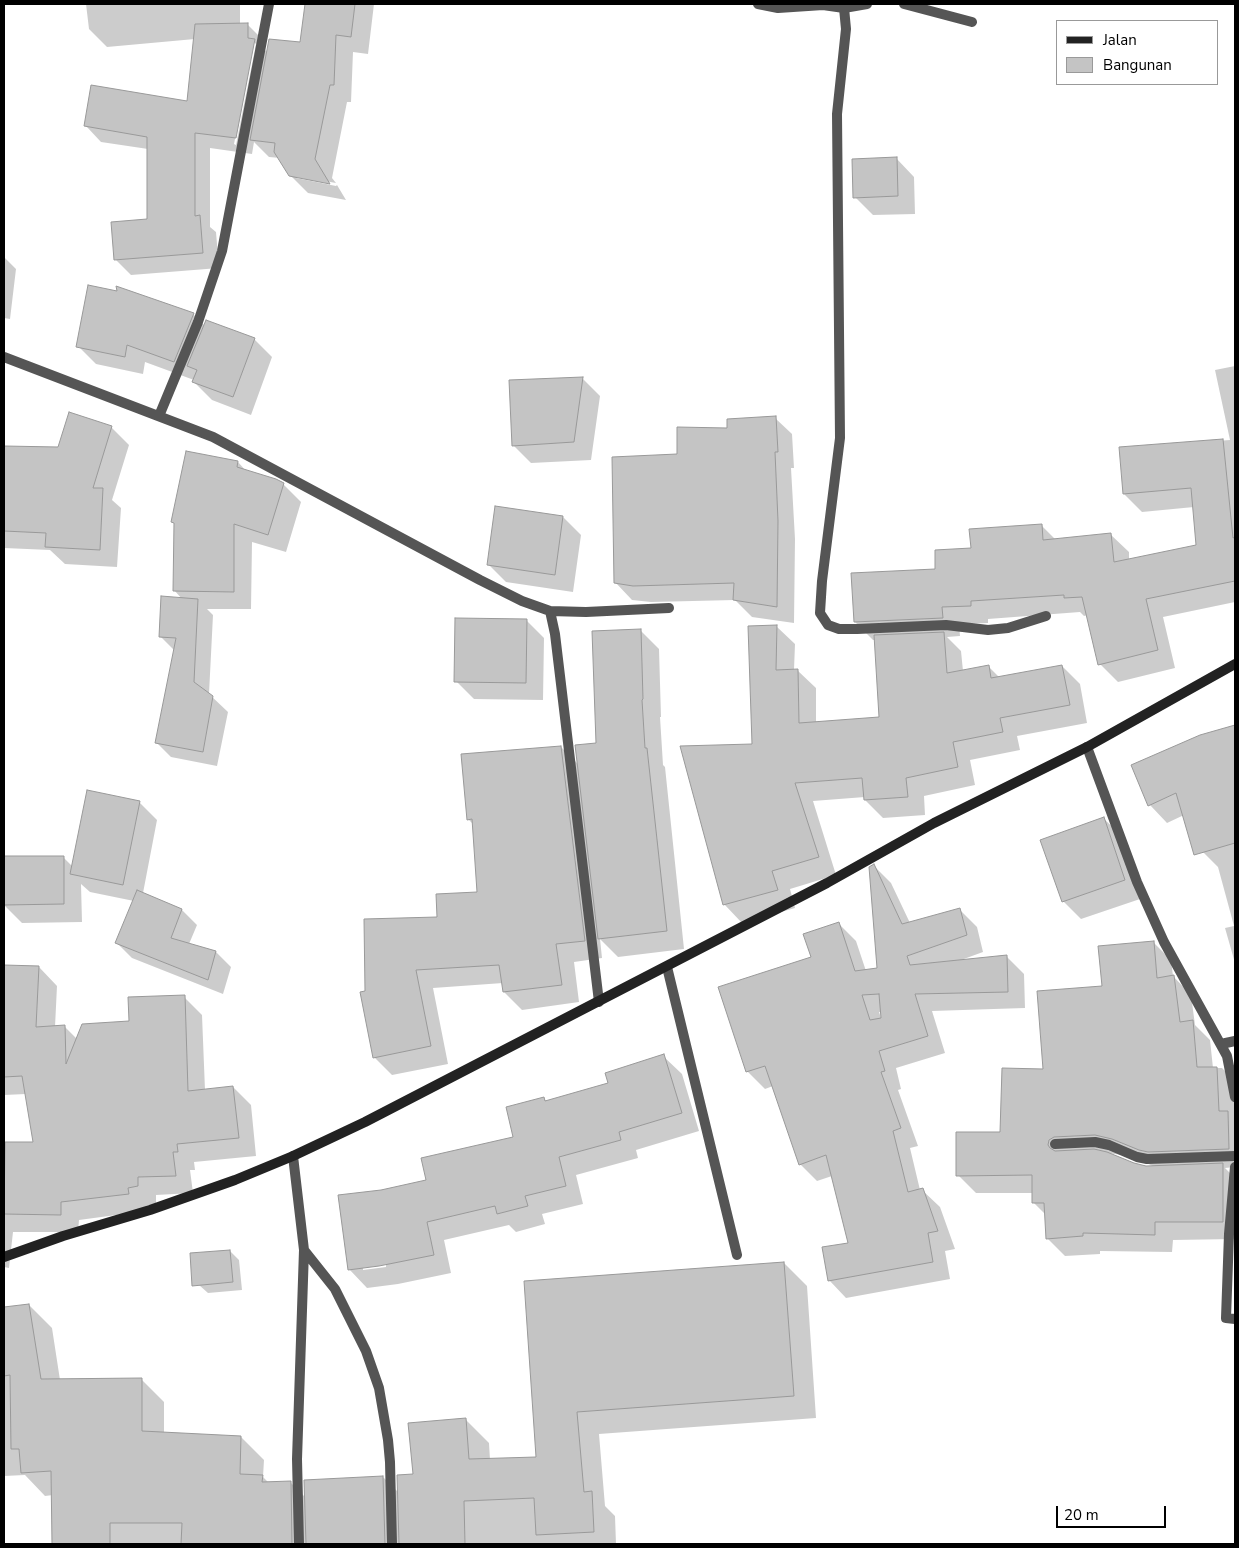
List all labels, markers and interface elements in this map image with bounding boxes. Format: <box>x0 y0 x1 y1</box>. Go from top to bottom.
legend <box>1056 20 1219 85</box>
text: Jalan <box>1103 30 1137 50</box>
text: Bangunan <box>1103 55 1172 75</box>
scale bar <box>1059 1496 1169 1528</box>
text: 20 m <box>1064 1505 1099 1525</box>

